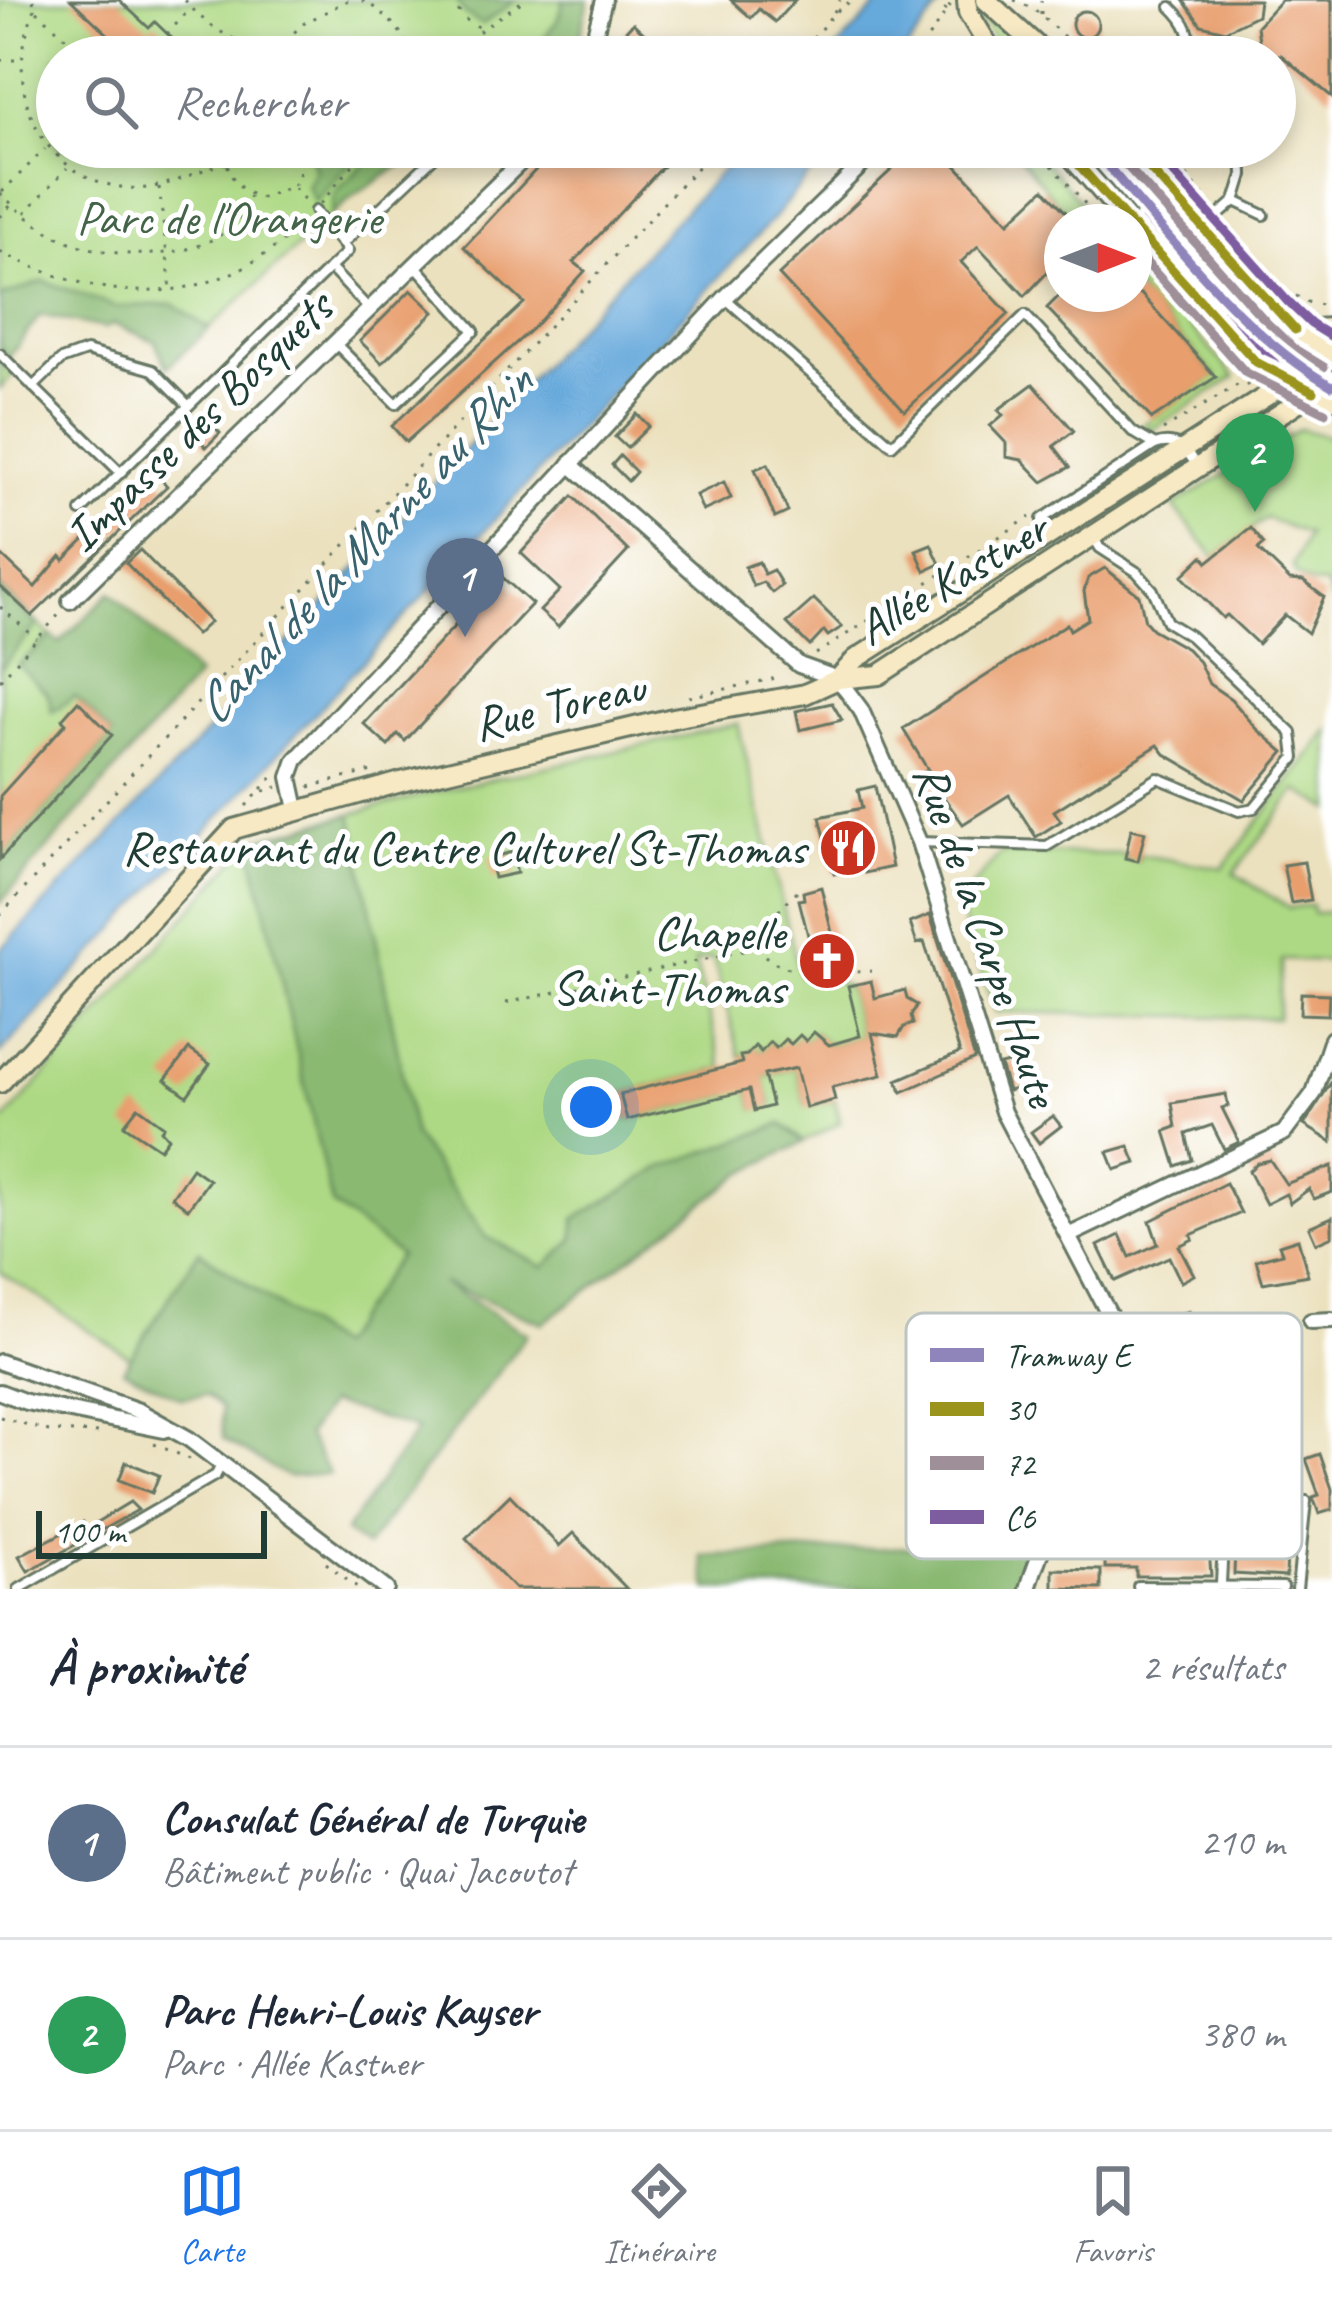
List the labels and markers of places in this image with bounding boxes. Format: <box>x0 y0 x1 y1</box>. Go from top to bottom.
pin: 2 <box>1216 413 1294 512</box>
pin: 1 <box>426 538 504 637</box>
restaurant icon: Restaurant du Centre Culturel St-Thomas <box>817 817 879 879</box>
place label: Restaurant du Centre Culturel St-Thomas <box>123 818 810 878</box>
place label: Chapelle Saint-Thomas <box>552 903 789 1018</box>
church icon: Chapelle Saint-Thomas <box>796 930 858 992</box>

